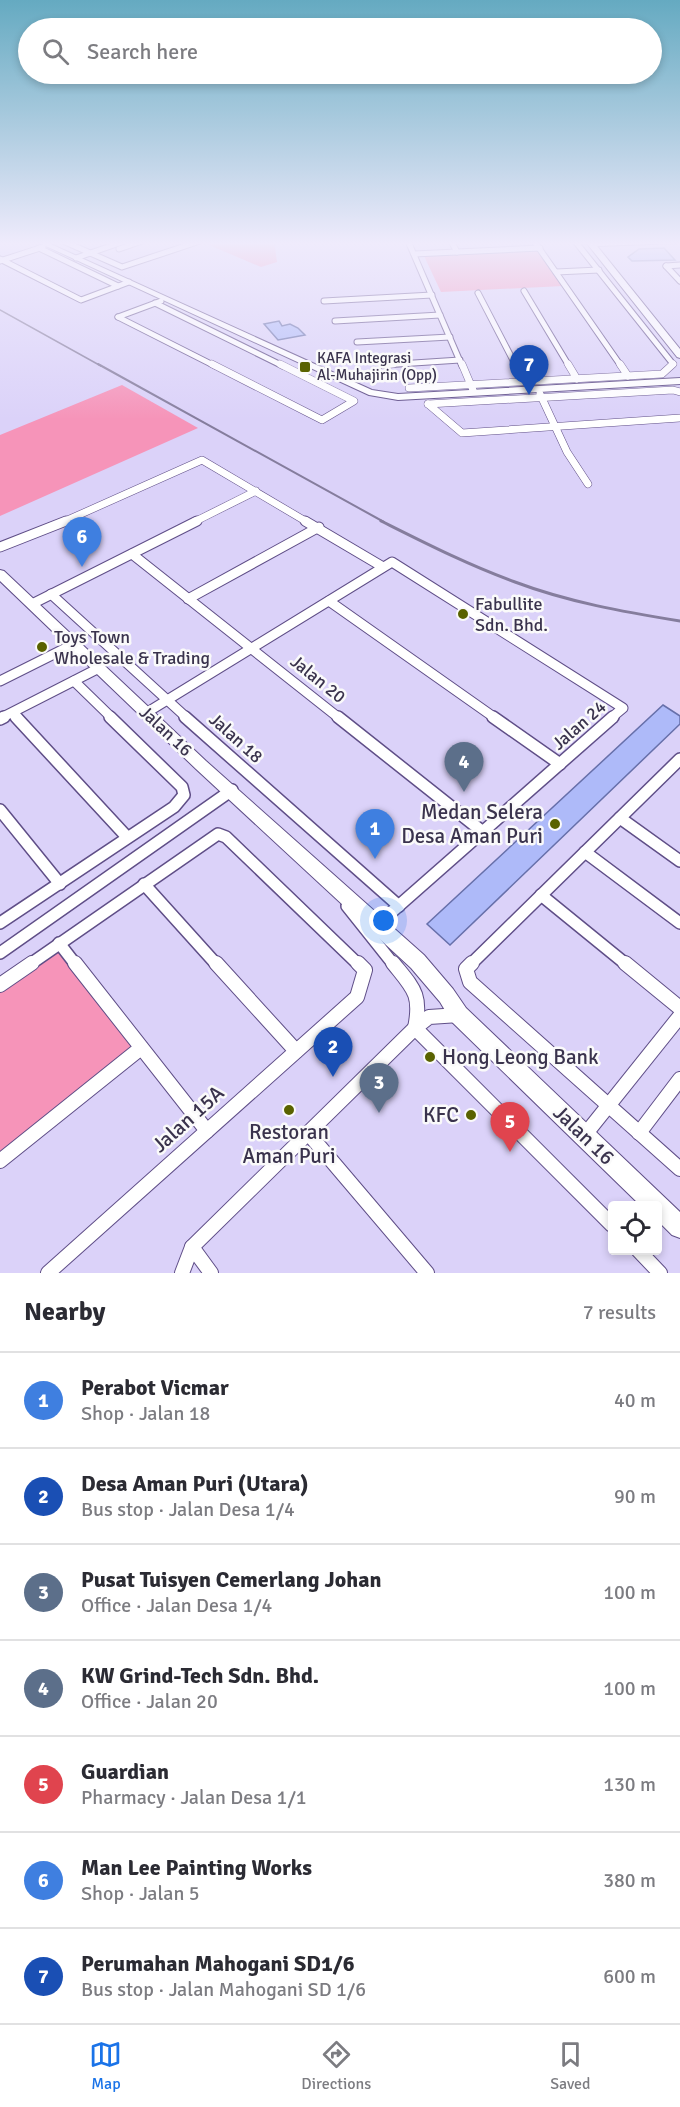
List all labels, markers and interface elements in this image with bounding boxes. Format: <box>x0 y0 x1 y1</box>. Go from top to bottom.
search box <box>18 18 662 84</box>
icon: search <box>39 35 72 68</box>
text: Search here <box>87 38 198 65</box>
pin: 7 <box>510 346 548 395</box>
place label: KAFA Integrasi Al-Muhajirin (Opp) <box>317 349 437 384</box>
marker: KAFA Integrasi Al-Muhajirin (Opp) <box>298 360 312 374</box>
pin: 6 <box>62 518 101 567</box>
place label: Fabullite Sdn. Bhd. <box>475 593 548 636</box>
marker: Fabullite Sdn. Bhd. <box>456 607 470 621</box>
place label: Toys Town Wholesale & Trading <box>54 626 210 669</box>
marker: Toys Town Wholesale & Trading <box>35 640 49 654</box>
street label: Jalan 20 <box>286 650 350 708</box>
street label: Jalan 24 <box>547 695 611 754</box>
street label: Jalan 16 <box>135 701 197 761</box>
street label: Jalan 18 <box>205 708 267 768</box>
pin: 4 <box>444 742 484 792</box>
place label: Medan Selera Desa Aman Puri <box>401 799 543 849</box>
pin: 1 <box>356 810 394 859</box>
marker: Medan Selera Desa Aman Puri <box>548 817 562 831</box>
your location <box>369 906 398 935</box>
pin: 2 <box>314 1028 352 1077</box>
place label: Hong Leong Bank <box>442 1044 599 1070</box>
marker: Hong Leong Bank <box>423 1050 437 1064</box>
pin: 3 <box>360 1064 398 1113</box>
street label: Jalan 15A <box>147 1080 229 1158</box>
street label: Jalan 16 <box>548 1100 620 1170</box>
place label: KFC <box>423 1102 459 1128</box>
pin: 5 <box>490 1102 530 1152</box>
marker: Restoran Aman Puri <box>282 1103 296 1117</box>
marker: KFC <box>464 1108 478 1122</box>
place label: Restoran Aman Puri <box>242 1119 336 1169</box>
map controls <box>608 1201 662 1255</box>
button: locate <box>608 1201 662 1255</box>
text: Nearby <box>24 1296 105 1328</box>
text: 7 results <box>583 1300 656 1325</box>
text: Perabot Vicmar <box>81 1374 229 1401</box>
text: 1 <box>38 1388 49 1413</box>
text: 40 m <box>614 1388 656 1413</box>
text: Shop · Jalan 18 <box>81 1401 210 1426</box>
text: Desa Aman Puri (Utara) <box>81 1470 308 1497</box>
text: 2 <box>38 1484 49 1509</box>
text: 90 m <box>614 1484 656 1509</box>
text: Bus stop · Jalan Desa 1/4 <box>81 1497 295 1522</box>
text: Pusat Tuisyen Cemerlang Johan <box>81 1566 382 1593</box>
text: 3 <box>38 1580 49 1605</box>
text: 100 m <box>603 1580 656 1605</box>
text: Office · Jalan Desa 1/4 <box>81 1593 272 1618</box>
text: KW Grind-Tech Sdn. Bhd. <box>81 1662 319 1689</box>
text: 4 <box>38 1676 49 1701</box>
text: 100 m <box>603 1676 656 1701</box>
text: Office · Jalan 20 <box>81 1689 218 1714</box>
text: Guardian <box>81 1758 169 1785</box>
text: 5 <box>38 1772 49 1797</box>
text: 130 m <box>603 1772 656 1797</box>
text: Pharmacy · Jalan Desa 1/1 <box>81 1785 307 1810</box>
text: Man Lee Painting Works <box>81 1854 312 1881</box>
text: 6 <box>38 1868 49 1893</box>
text: 380 m <box>603 1868 656 1893</box>
text: Shop · Jalan 5 <box>81 1881 200 1906</box>
text: Perumahan Mahogani SD1/6 <box>81 1950 355 1977</box>
text: 7 <box>38 1964 49 1989</box>
text: 600 m <box>603 1964 656 1989</box>
text: Bus stop · Jalan Mahogani SD 1/6 <box>81 1977 366 2002</box>
tab: Map <box>89 2038 122 2094</box>
tab: Directions <box>301 2038 371 2094</box>
tab: Saved <box>550 2038 591 2094</box>

